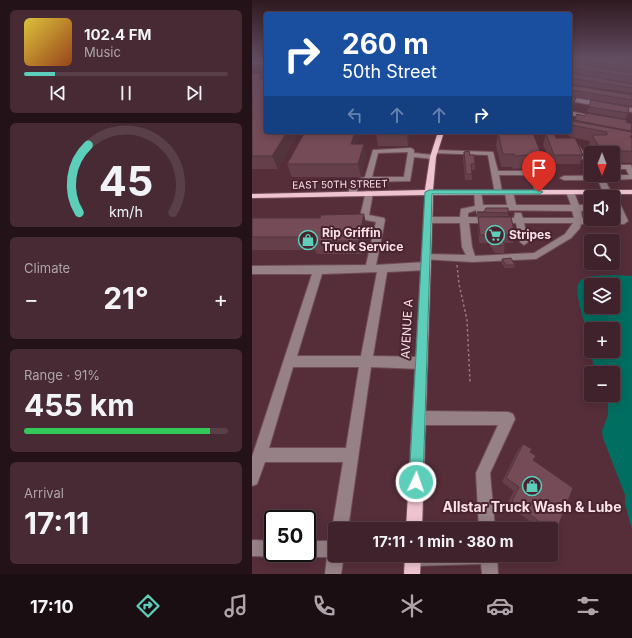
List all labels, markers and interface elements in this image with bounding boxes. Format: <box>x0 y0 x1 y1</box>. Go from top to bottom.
text: 102.4 FM <box>84 25 152 44</box>
text: 260 m <box>342 27 429 61</box>
icon: right <box>276 28 328 80</box>
text: Music <box>84 44 121 60</box>
text: 50th Street <box>342 61 437 82</box>
icon: previous <box>47 82 69 104</box>
icon: pause <box>115 82 137 104</box>
icon: next <box>183 82 205 104</box>
icon: left <box>344 104 366 126</box>
icon: ahead <box>386 104 408 126</box>
icon: ahead <box>428 104 450 126</box>
icon: right <box>470 104 492 126</box>
north arrow <box>584 146 620 182</box>
map controls <box>584 146 620 402</box>
pin <box>522 151 556 192</box>
text: 45 <box>99 155 153 205</box>
icon: arrive <box>528 157 550 179</box>
street label: EAST 50TH STREET <box>292 177 388 191</box>
button: sound <box>584 190 620 226</box>
text: km/h <box>109 202 143 219</box>
supermarket icon: Stripes <box>484 224 506 246</box>
place label: Rip Griffin Truck Service <box>322 225 403 254</box>
place label: Stripes <box>509 227 551 242</box>
shop icon: Rip Griffin Truck Service <box>297 229 319 251</box>
button: search <box>584 234 620 270</box>
text: Climate <box>24 260 70 276</box>
button: layers <box>584 278 620 314</box>
text: 21° <box>103 280 149 316</box>
text: − <box>24 286 39 312</box>
text: + <box>213 286 228 312</box>
street label: AVENUE A <box>397 299 416 359</box>
button: + <box>584 322 620 358</box>
button: − <box>584 366 620 402</box>
text: Range · 91% <box>24 367 100 383</box>
text: 455 km <box>24 387 135 423</box>
position arrow <box>395 461 437 503</box>
shop icon: Allstar Truck Wash & Lube <box>521 475 543 497</box>
text: Arrival <box>24 485 64 501</box>
place label: Allstar Truck Wash & Lube <box>442 498 622 515</box>
text: 17:11 <box>24 505 89 541</box>
speed limit sign: 50 <box>264 510 316 562</box>
text: 17:11 · 1 min · 380 m <box>373 532 513 551</box>
icon: directions <box>134 592 162 620</box>
icon: music <box>222 592 250 620</box>
icon: phone <box>310 592 338 620</box>
icon: climate <box>398 592 426 620</box>
icon: car <box>486 592 514 620</box>
icon: filters <box>574 592 602 620</box>
text: 17:10 <box>30 596 74 617</box>

